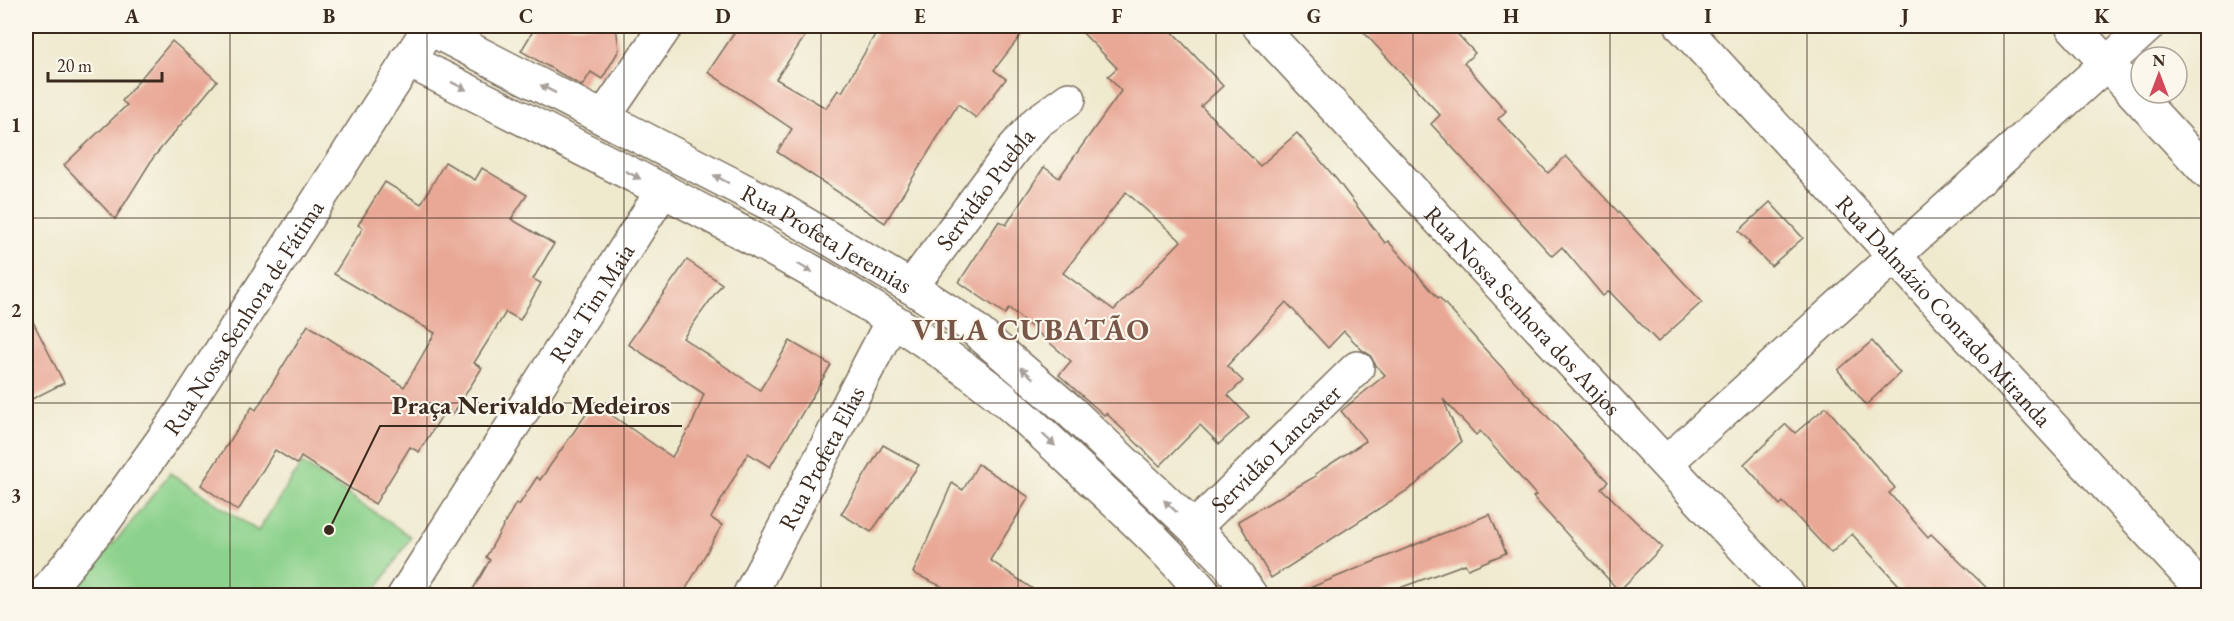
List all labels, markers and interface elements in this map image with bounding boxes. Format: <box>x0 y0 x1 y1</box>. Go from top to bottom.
text: A <box>124 3 140 29</box>
text: B <box>323 3 335 29</box>
text: C <box>519 3 533 29</box>
text: D <box>715 3 731 29</box>
text: E <box>914 3 926 29</box>
text: F <box>1112 3 1123 29</box>
text: G <box>1307 3 1321 29</box>
text: H <box>1503 3 1519 29</box>
text: I <box>1704 3 1712 29</box>
text: J <box>1899 3 1909 29</box>
text: K <box>2094 3 2110 29</box>
scale bar <box>48 45 162 83</box>
north arrow <box>2129 45 2189 105</box>
text: N <box>2153 50 2166 71</box>
text: 20 m <box>57 54 92 77</box>
one-way arrow <box>451 82 468 91</box>
one-way arrow <box>540 84 557 94</box>
text: 1 <box>11 112 21 138</box>
street label: Servidão Puebla <box>928 120 1041 256</box>
one-way arrow <box>625 170 642 180</box>
one-way arrow <box>713 174 730 184</box>
street label: Rua Profeta Jeremias <box>736 176 918 300</box>
street label: Rua Dalmázio Conrado Miranda <box>1830 188 2059 433</box>
street label: Rua Nossa Senhora de Fátima <box>155 193 330 441</box>
street label: Rua Nossa Senhora dos Anjos <box>1418 199 1629 422</box>
street label: Rua Tim Maia <box>542 237 641 368</box>
one-way arrow <box>797 263 814 273</box>
text: 2 <box>11 297 22 323</box>
district label: VILA CUBATÃO <box>911 310 1151 349</box>
one-way arrow <box>1020 367 1035 380</box>
street label: Servidão Lancaster <box>1203 377 1347 519</box>
street label: Rua Profeta Elias <box>771 380 871 535</box>
callout: Praça Nerivaldo Medeiros <box>380 382 682 426</box>
text: Praça Nerivaldo Medeiros <box>392 388 670 422</box>
one-way arrow <box>1041 433 1056 446</box>
text: 3 <box>11 482 21 508</box>
one-way arrow <box>1162 499 1177 513</box>

